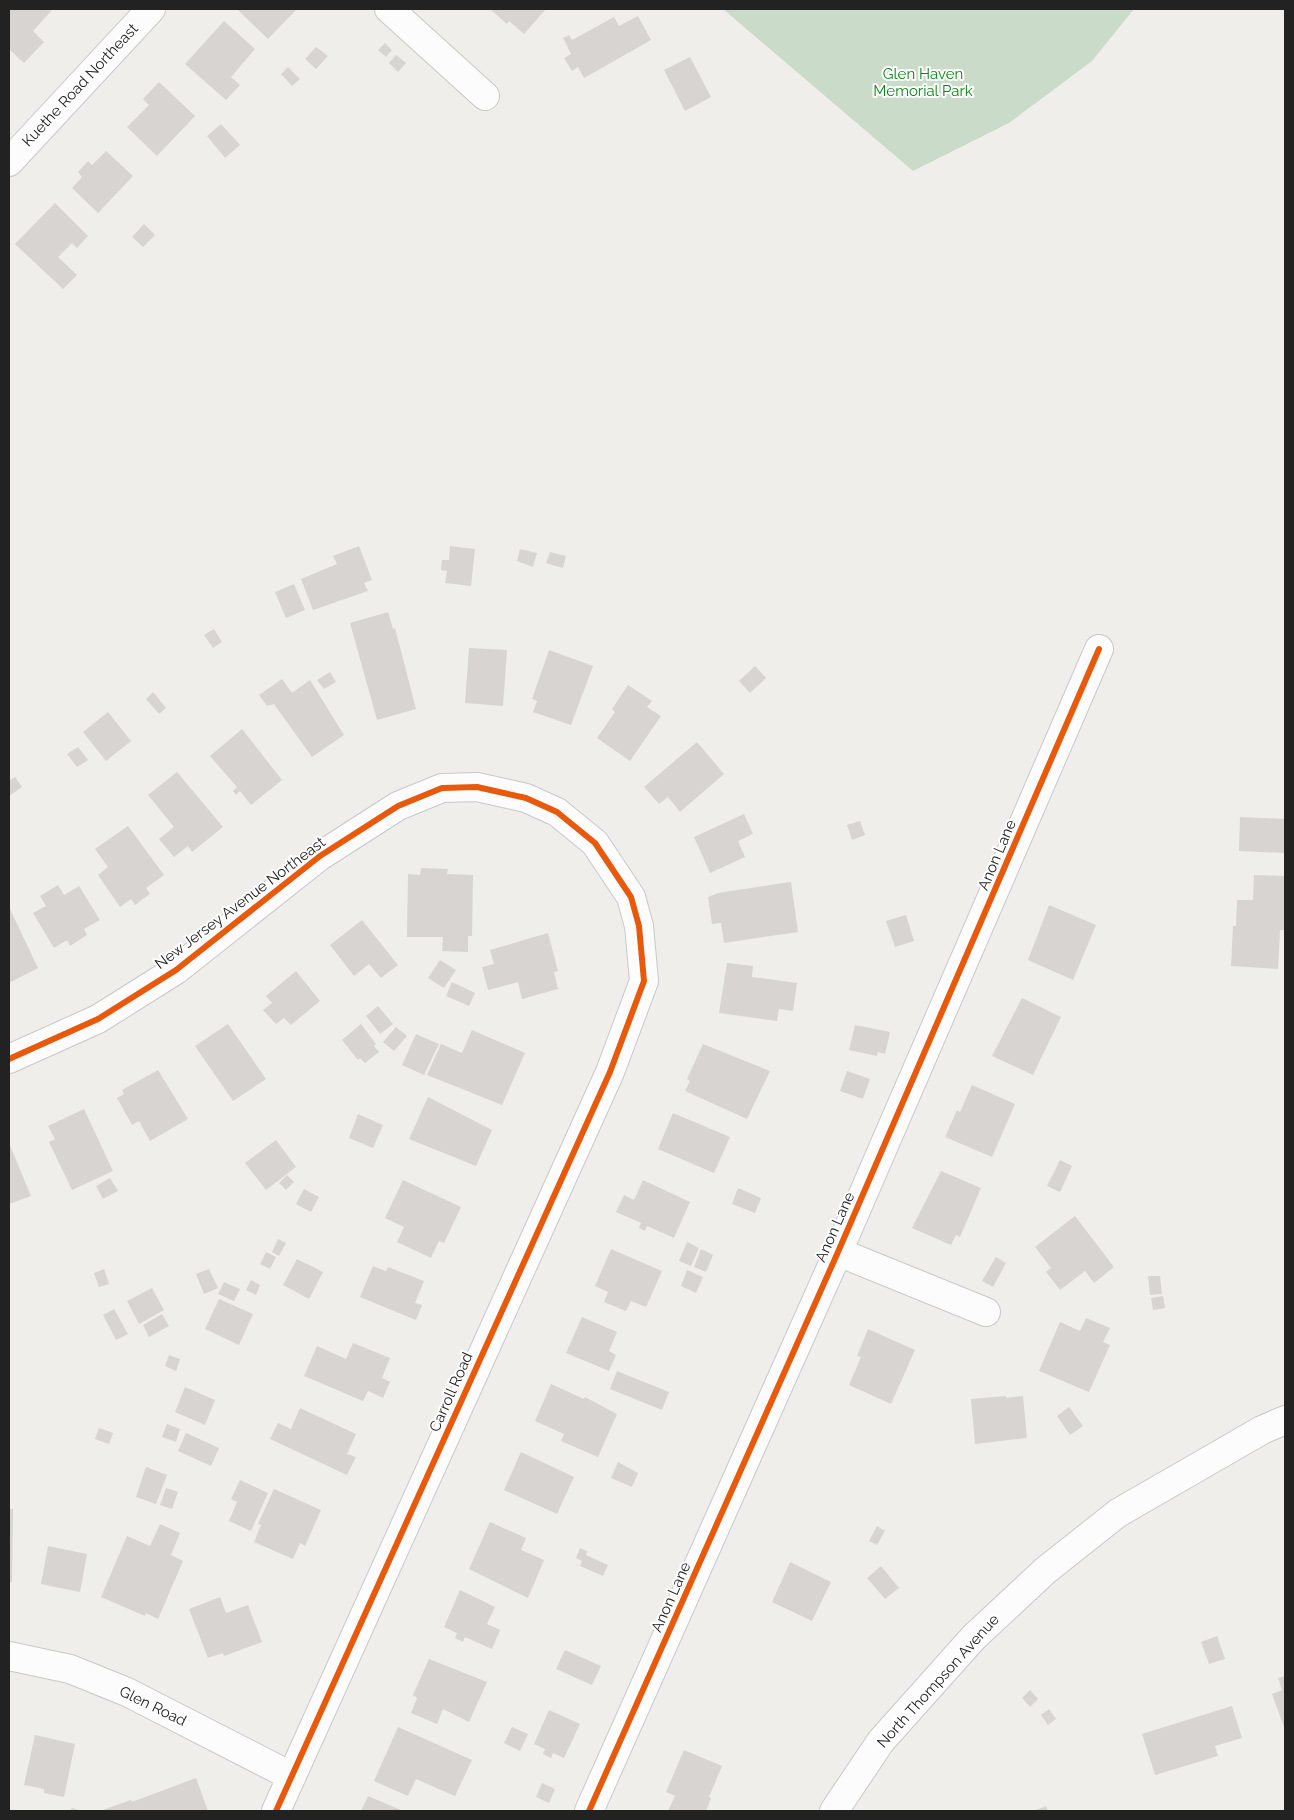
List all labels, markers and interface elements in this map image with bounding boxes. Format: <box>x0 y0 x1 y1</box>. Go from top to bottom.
street label: Kuethe Road Northeast <box>18 20 142 150</box>
park label: Glen Haven Memorial Park <box>873 65 973 100</box>
street label: Anon Lane <box>974 817 1020 893</box>
street label: New Jersey Avenue Northeast <box>151 833 329 973</box>
street label: Anon Lane <box>812 1189 859 1265</box>
street label: Carroll Road <box>425 1349 477 1435</box>
street label: Anon Lane <box>648 1559 695 1635</box>
street label: North Thompson Avenue <box>873 1610 1003 1752</box>
street label: Glen Road <box>117 1682 189 1730</box>

